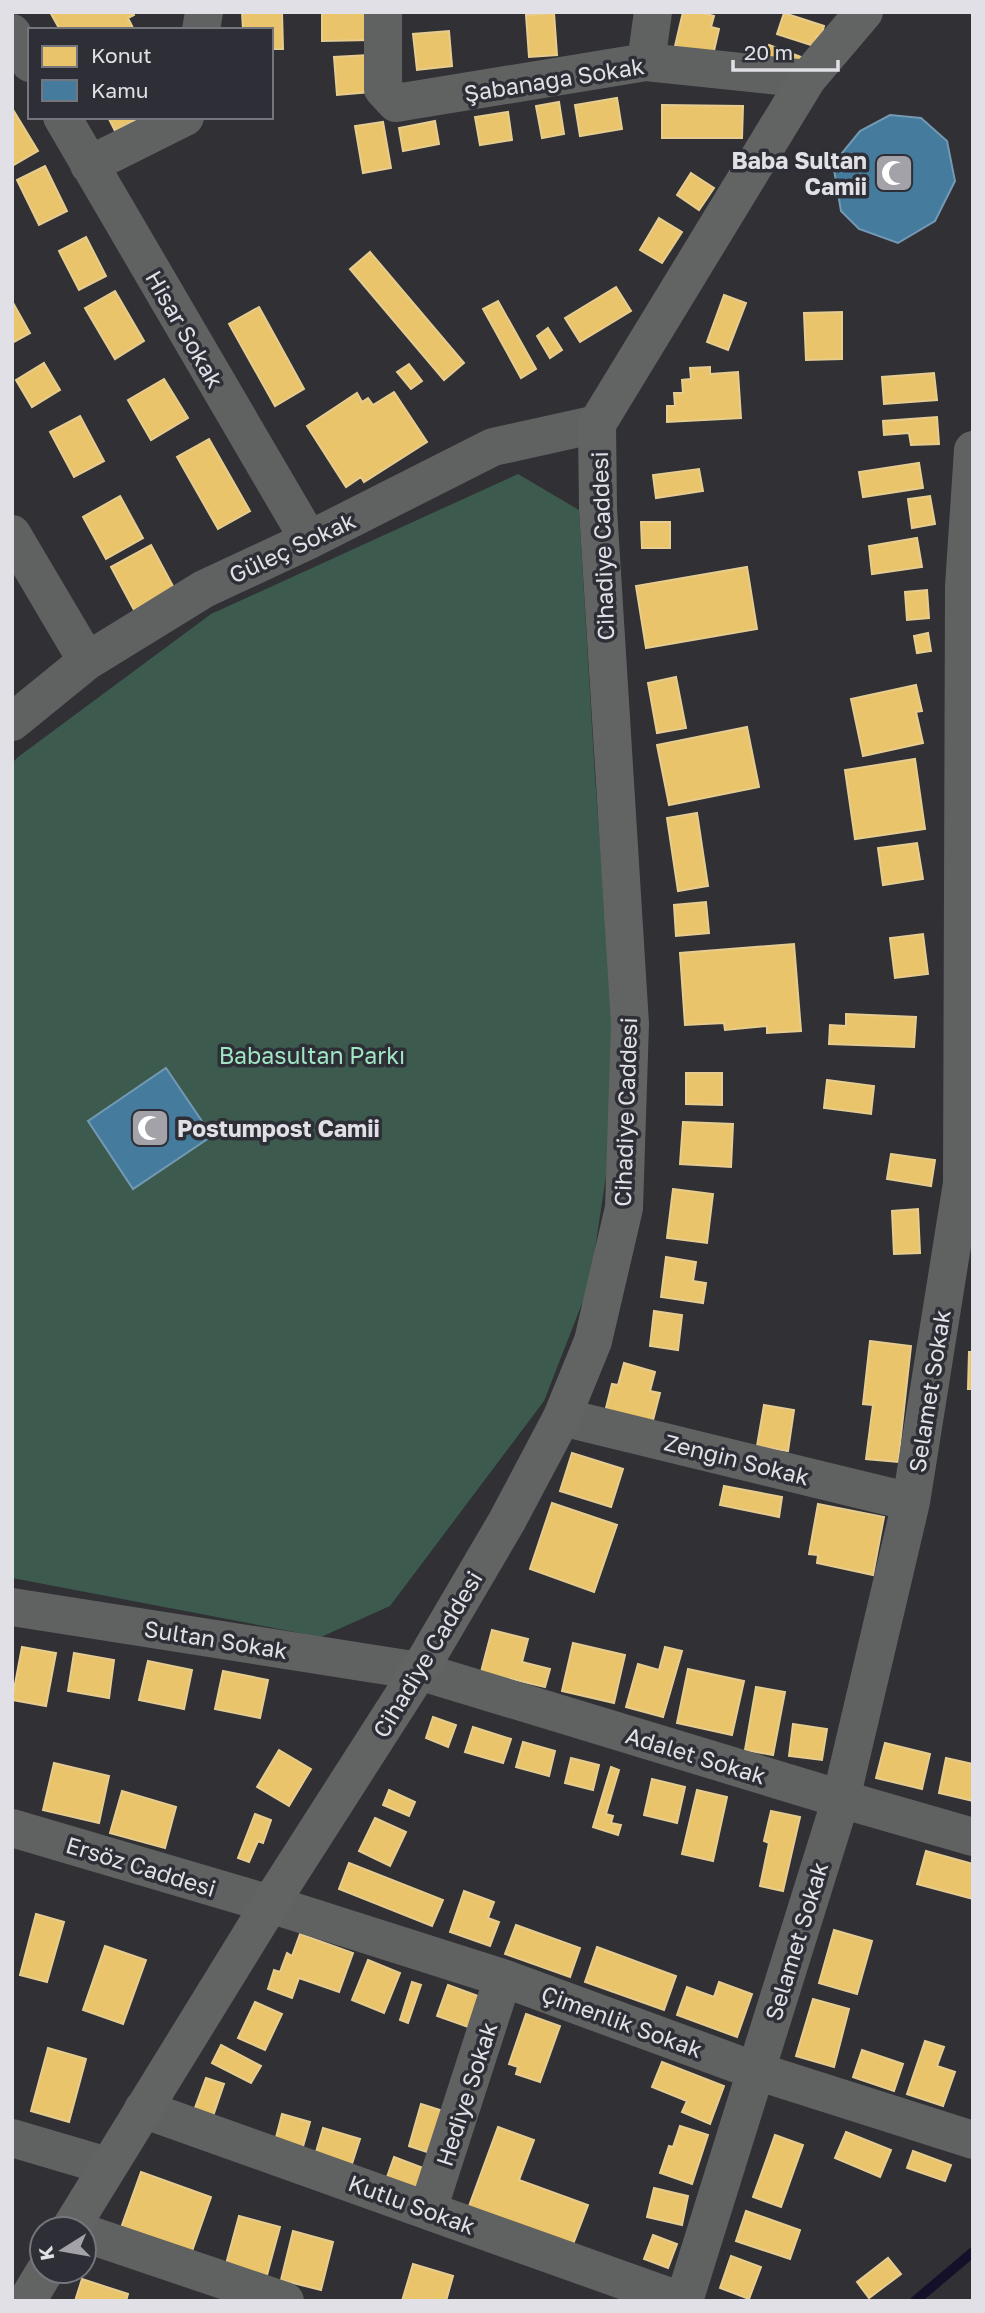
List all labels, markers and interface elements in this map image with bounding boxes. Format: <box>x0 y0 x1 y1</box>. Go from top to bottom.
legend <box>28 28 273 119</box>
scale bar <box>733 28 838 72</box>
text: 20 m <box>744 39 793 65</box>
text: Konut <box>91 42 152 68</box>
street label: Şabanağa Sokak <box>462 51 646 107</box>
text: Kamu <box>91 77 148 103</box>
place label: Baba Sultan Camii <box>731 146 867 200</box>
mosque icon: Baba Sultan Camii <box>873 152 915 194</box>
street label: Hisar Sokak <box>140 265 230 393</box>
street label: Cihadiye Caddesi <box>585 451 619 641</box>
street label: Güleç Sokak <box>224 506 360 588</box>
street label: Cihadiye Caddesi <box>608 1017 642 1207</box>
park label: Babasultan Parkı <box>219 1041 405 1069</box>
mosque icon: Postumpost Camii <box>129 1107 171 1149</box>
place label: Postumpost Camii <box>177 1114 380 1142</box>
street label: Selamet Sokak <box>902 1308 956 1474</box>
street label: Zengin Sokak <box>662 1427 812 1491</box>
street label: Cihadiye Caddesi <box>366 1566 488 1742</box>
street label: Sultan Sokak <box>142 1614 290 1664</box>
street label: Adalet Sokak <box>623 1720 769 1790</box>
street label: Ersöz Caddesi <box>63 1830 219 1902</box>
street label: Selamet Sokak <box>759 1858 833 2024</box>
street label: Çimenlik Sokak <box>538 1979 706 2063</box>
street label: Hediye Sokak <box>430 2018 502 2170</box>
street label: Kutlu Sokak <box>345 2168 479 2240</box>
north arrow <box>28 2215 98 2285</box>
text: K <box>33 2244 58 2262</box>

